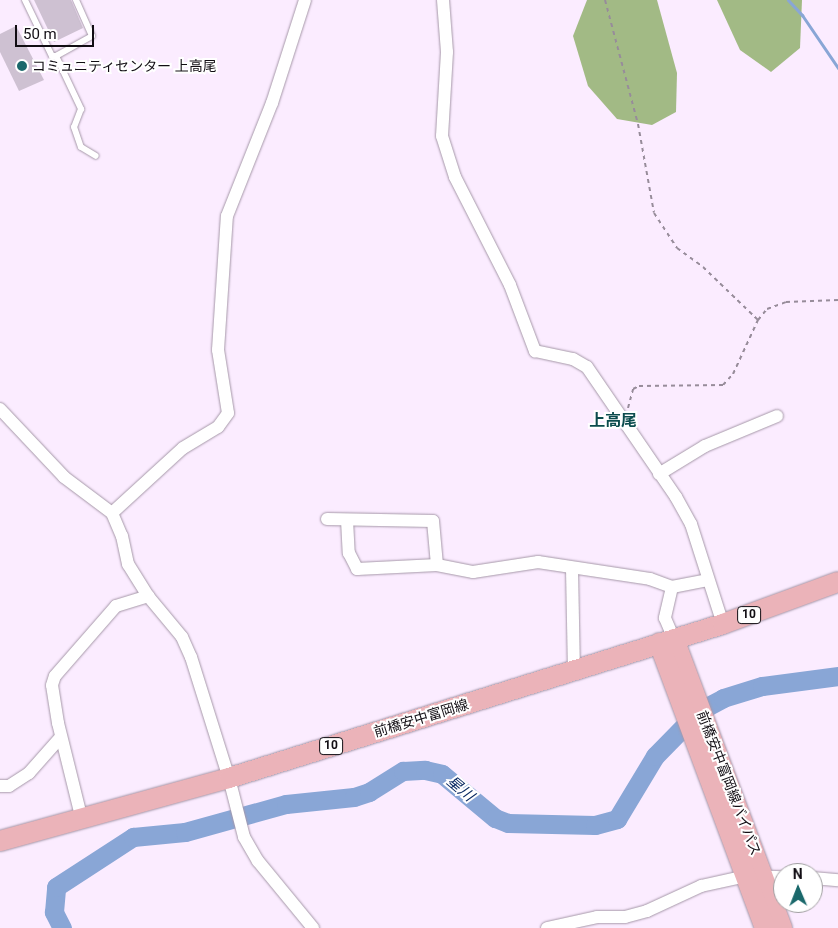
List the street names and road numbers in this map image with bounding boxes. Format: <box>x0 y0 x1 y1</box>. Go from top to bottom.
road number: 10 <box>736 606 762 624</box>
street label: 前橋安中富岡線 <box>372 696 470 740</box>
street label: 前橋安中富岡線バイパス <box>694 708 764 858</box>
road number: 10 <box>318 736 344 756</box>

